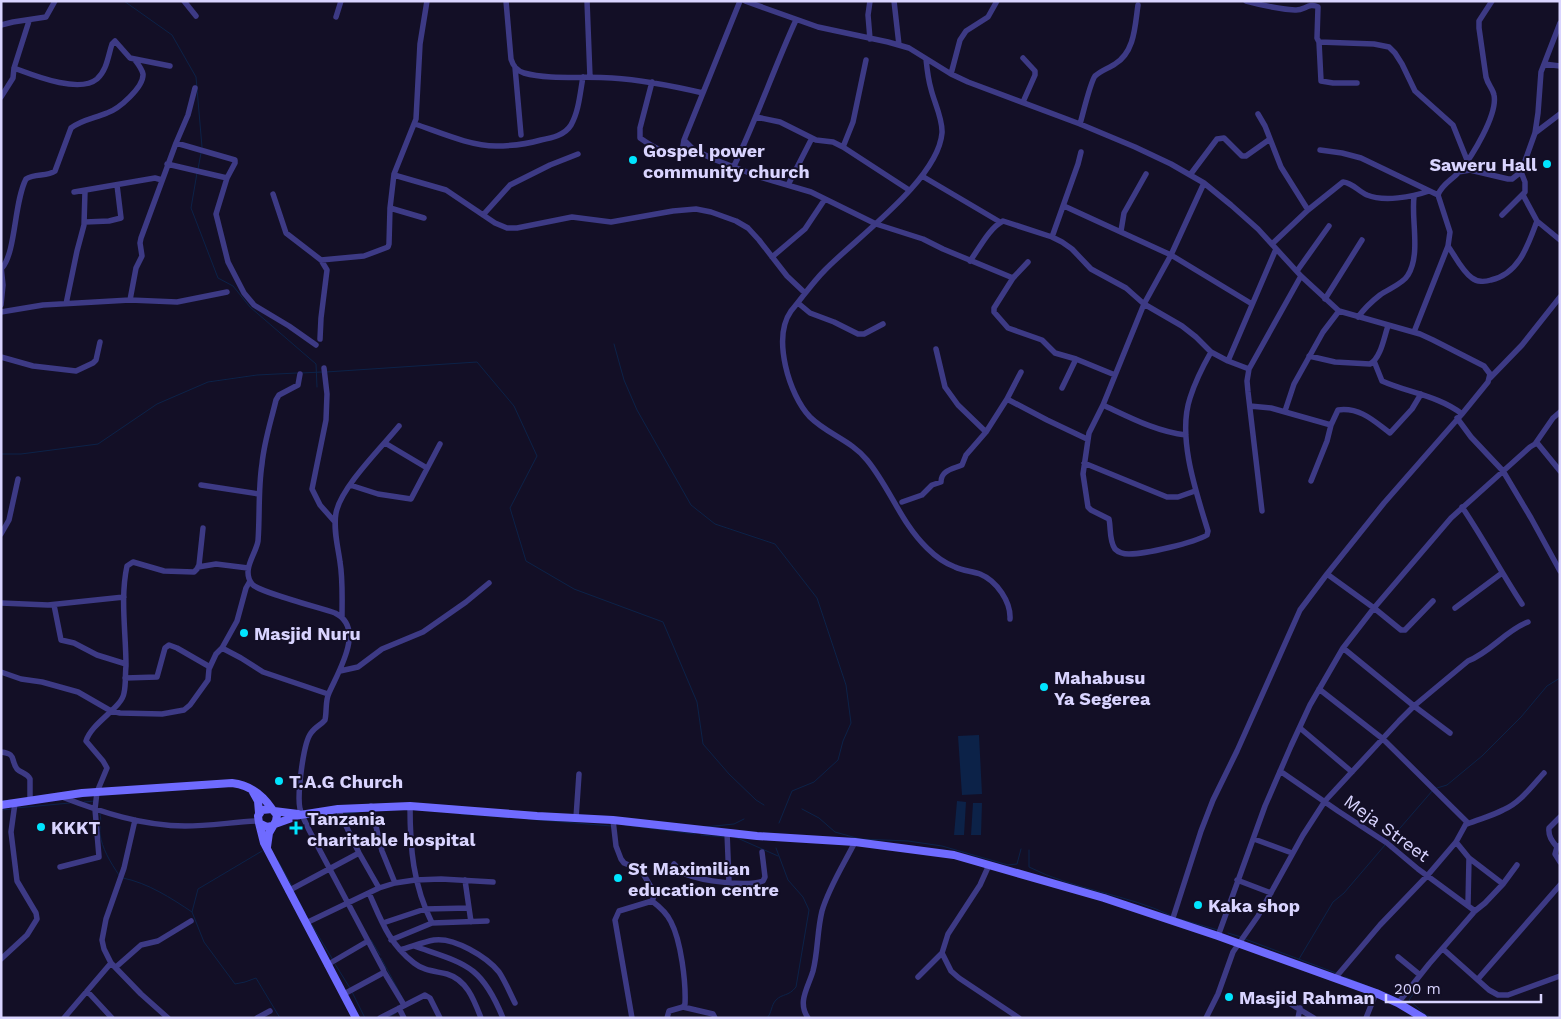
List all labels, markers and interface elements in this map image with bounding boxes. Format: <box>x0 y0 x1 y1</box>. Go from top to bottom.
place label: Gospel power community church <box>643 140 810 182</box>
marker: Gospel power community church <box>627 154 639 166</box>
place label: Saweru Hall <box>1429 154 1537 175</box>
marker: Saweru Hall <box>1541 158 1553 170</box>
place label: Masjid Nuru <box>254 623 361 644</box>
marker: Masjid Nuru <box>238 627 250 639</box>
place label: Mahabusu Ya Segerea <box>1054 667 1151 709</box>
marker: Mahabusu Ya Segerea <box>1038 681 1050 693</box>
place label: T.A.G Church <box>289 771 403 792</box>
marker: T.A.G Church <box>273 775 285 787</box>
street label: Meja Street <box>1340 790 1434 866</box>
place label: Tanzania charitable hospital <box>307 808 475 850</box>
place label: KKKT <box>51 817 100 838</box>
marker: KKKT <box>35 821 47 833</box>
marker: Tanzania charitable hospital <box>289 821 303 835</box>
place label: St Maximilian education centre <box>628 858 779 900</box>
marker: St Maximilian education centre <box>612 872 624 884</box>
place label: Kaka shop <box>1208 895 1300 916</box>
marker: Kaka shop <box>1192 899 1204 911</box>
scale bar <box>1386 972 1541 1004</box>
text: 200 m <box>1394 980 1441 998</box>
place label: Masjid Rahman <box>1239 987 1375 1008</box>
marker: Masjid Rahman <box>1223 991 1235 1003</box>

